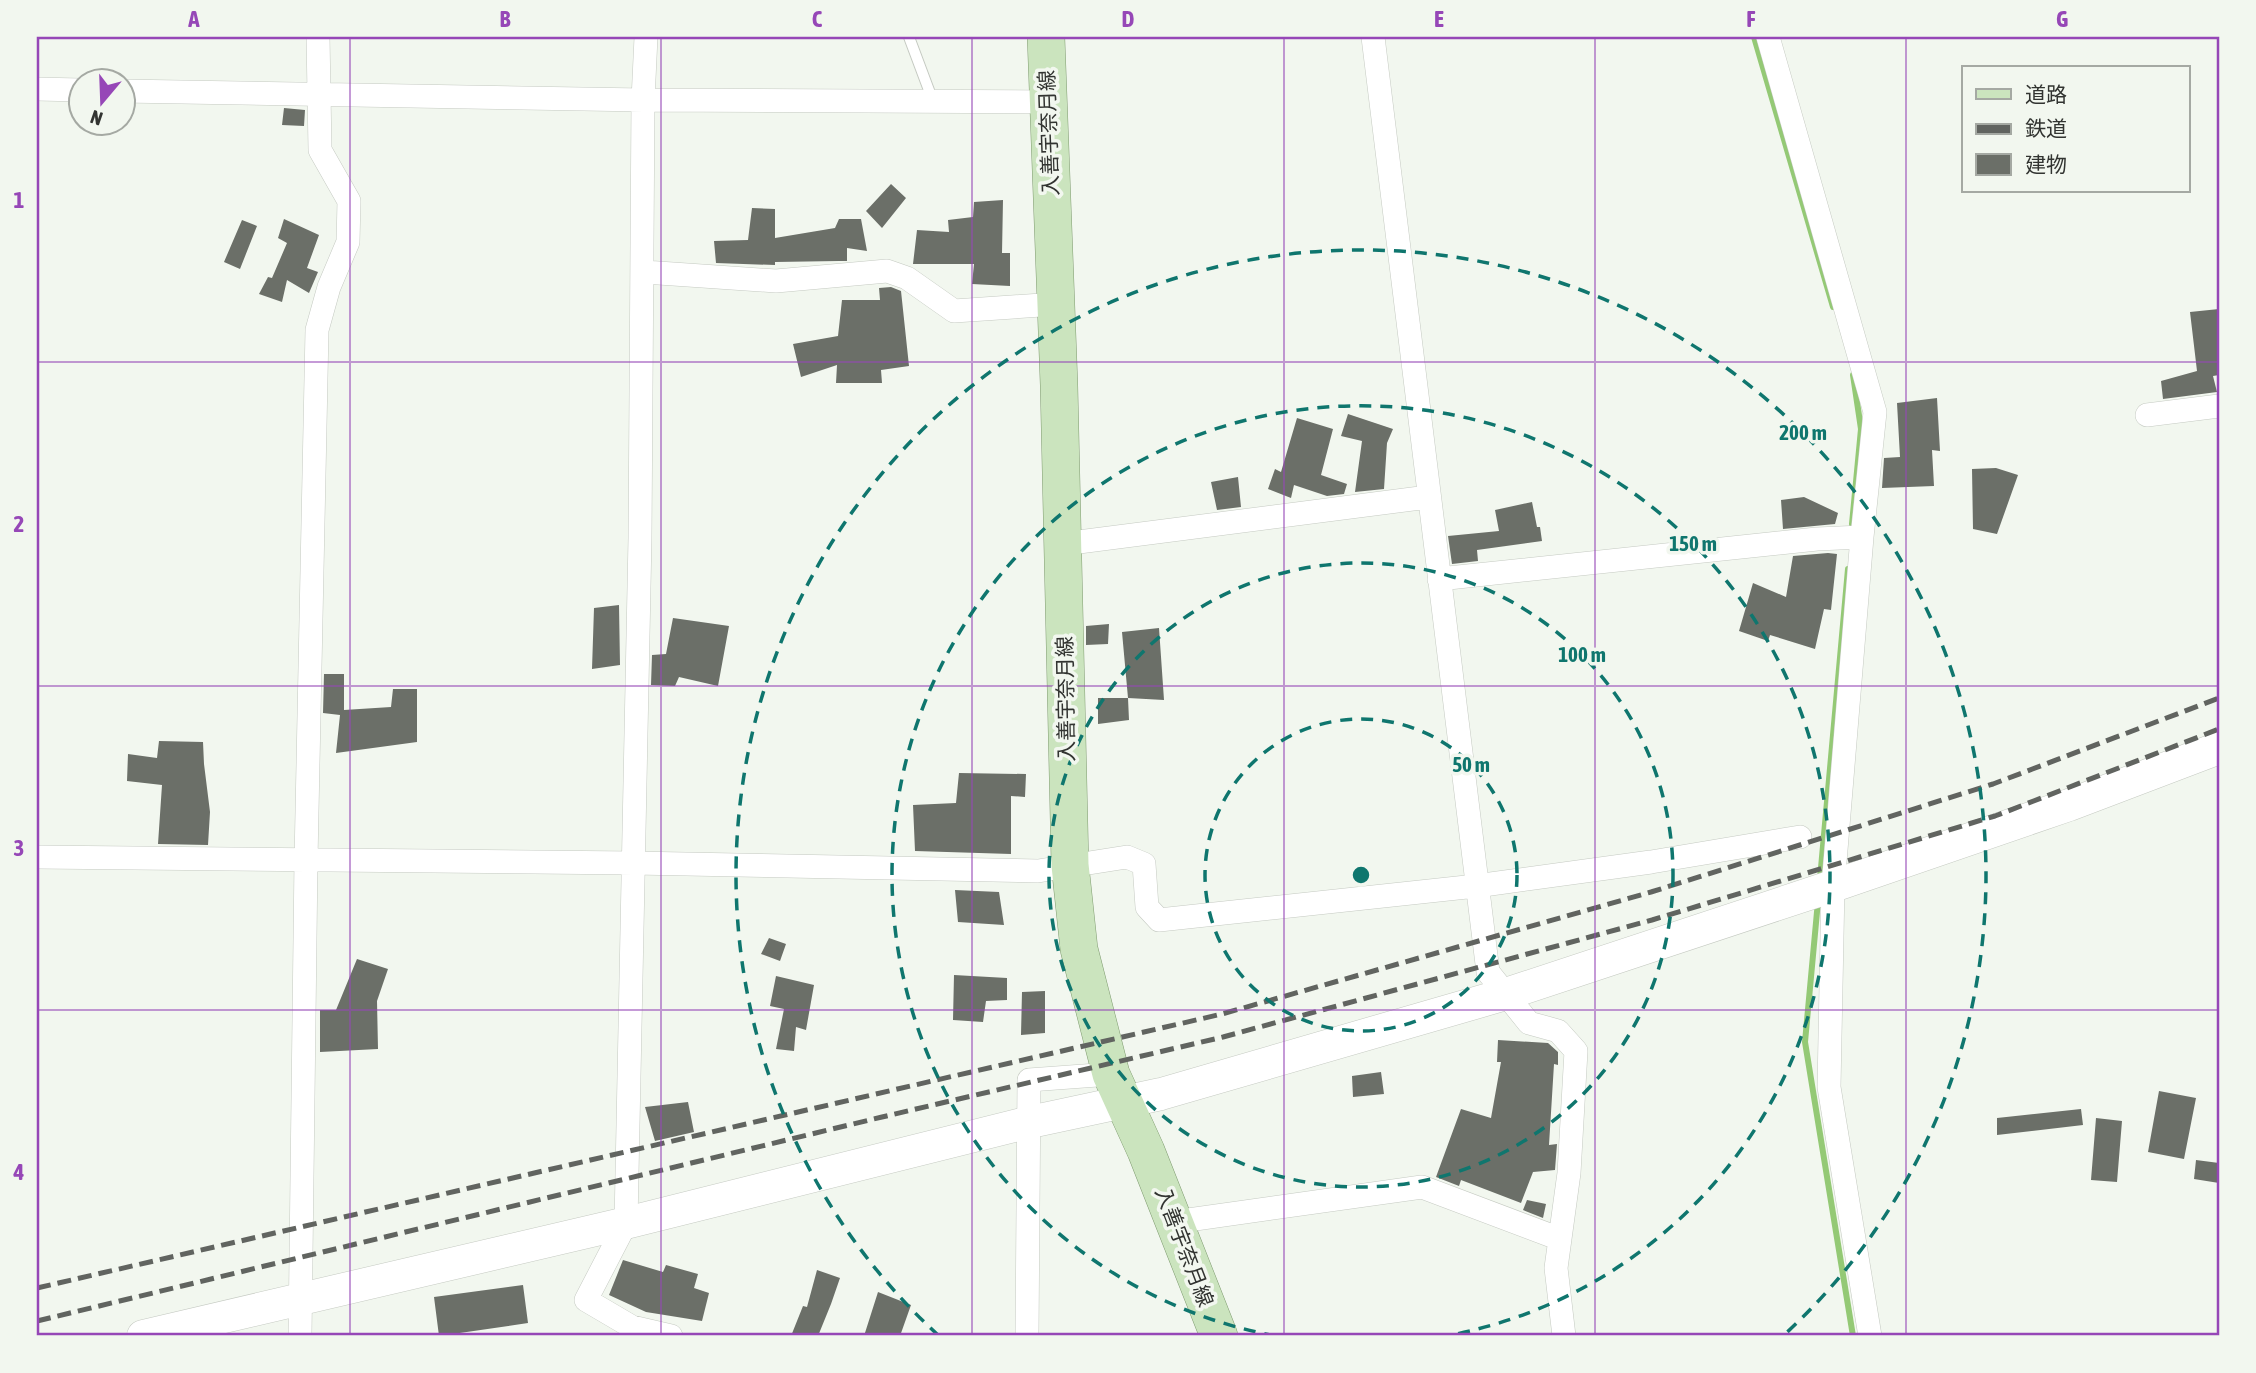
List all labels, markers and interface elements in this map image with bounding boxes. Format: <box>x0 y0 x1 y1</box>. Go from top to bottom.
text: A <box>187 6 200 32</box>
text: B <box>500 6 511 32</box>
text: C <box>812 6 823 32</box>
text: D <box>1122 6 1135 32</box>
text: E <box>1434 6 1444 32</box>
text: F <box>1746 6 1756 32</box>
text: G <box>2056 6 2068 32</box>
north arrow <box>66 66 136 136</box>
legend <box>1962 66 2190 192</box>
street label: 入善宇奈月線 <box>1034 70 1062 196</box>
text: 道路 <box>2025 82 2067 106</box>
text: N <box>88 106 105 130</box>
text: 鉄道 <box>2025 116 2067 140</box>
text: 建物 <box>2025 152 2067 176</box>
text: 1 <box>14 187 25 213</box>
text: 200 m <box>1779 420 1827 444</box>
text: 2 <box>14 511 24 537</box>
text: 150 m <box>1669 531 1717 555</box>
street label: 入善宇奈月線 <box>1052 636 1078 762</box>
text: 100 m <box>1558 642 1606 666</box>
text: 50 m <box>1452 752 1490 776</box>
text: 3 <box>14 835 24 861</box>
centre of rings <box>1349 863 1373 887</box>
text: 4 <box>13 1159 25 1185</box>
street label: 入善宇奈月線 <box>1151 1184 1219 1310</box>

